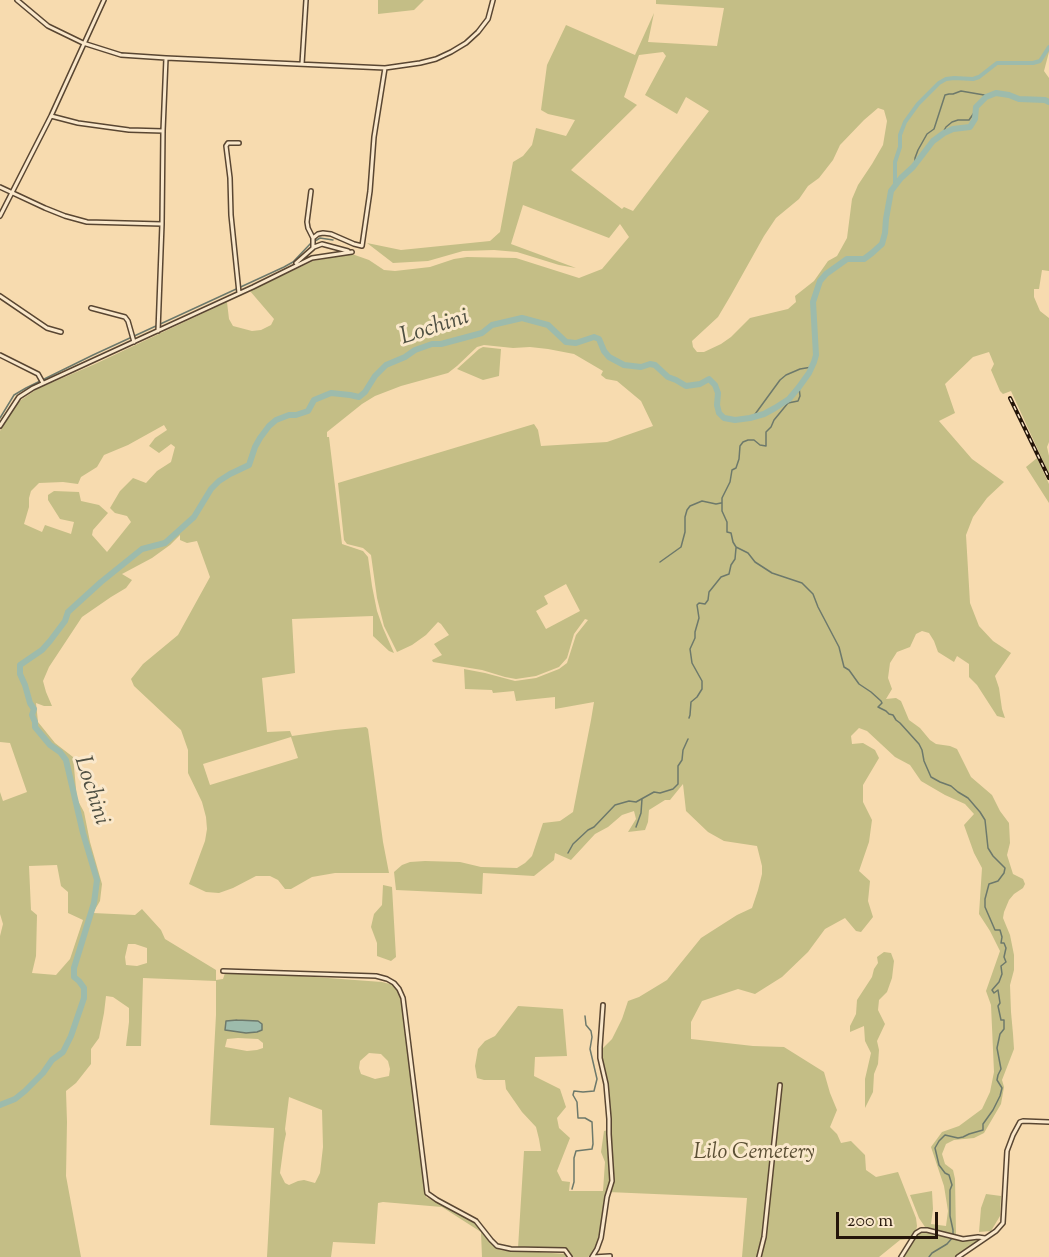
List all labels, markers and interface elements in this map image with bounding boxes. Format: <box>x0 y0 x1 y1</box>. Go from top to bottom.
water label: Lochini <box>397 304 473 354</box>
water label: Lochini <box>65 753 115 829</box>
park label: Lilo Cemetery <box>693 1141 815 1167</box>
scale bar <box>839 1200 941 1238</box>
text: 200 m <box>847 1209 893 1235</box>

